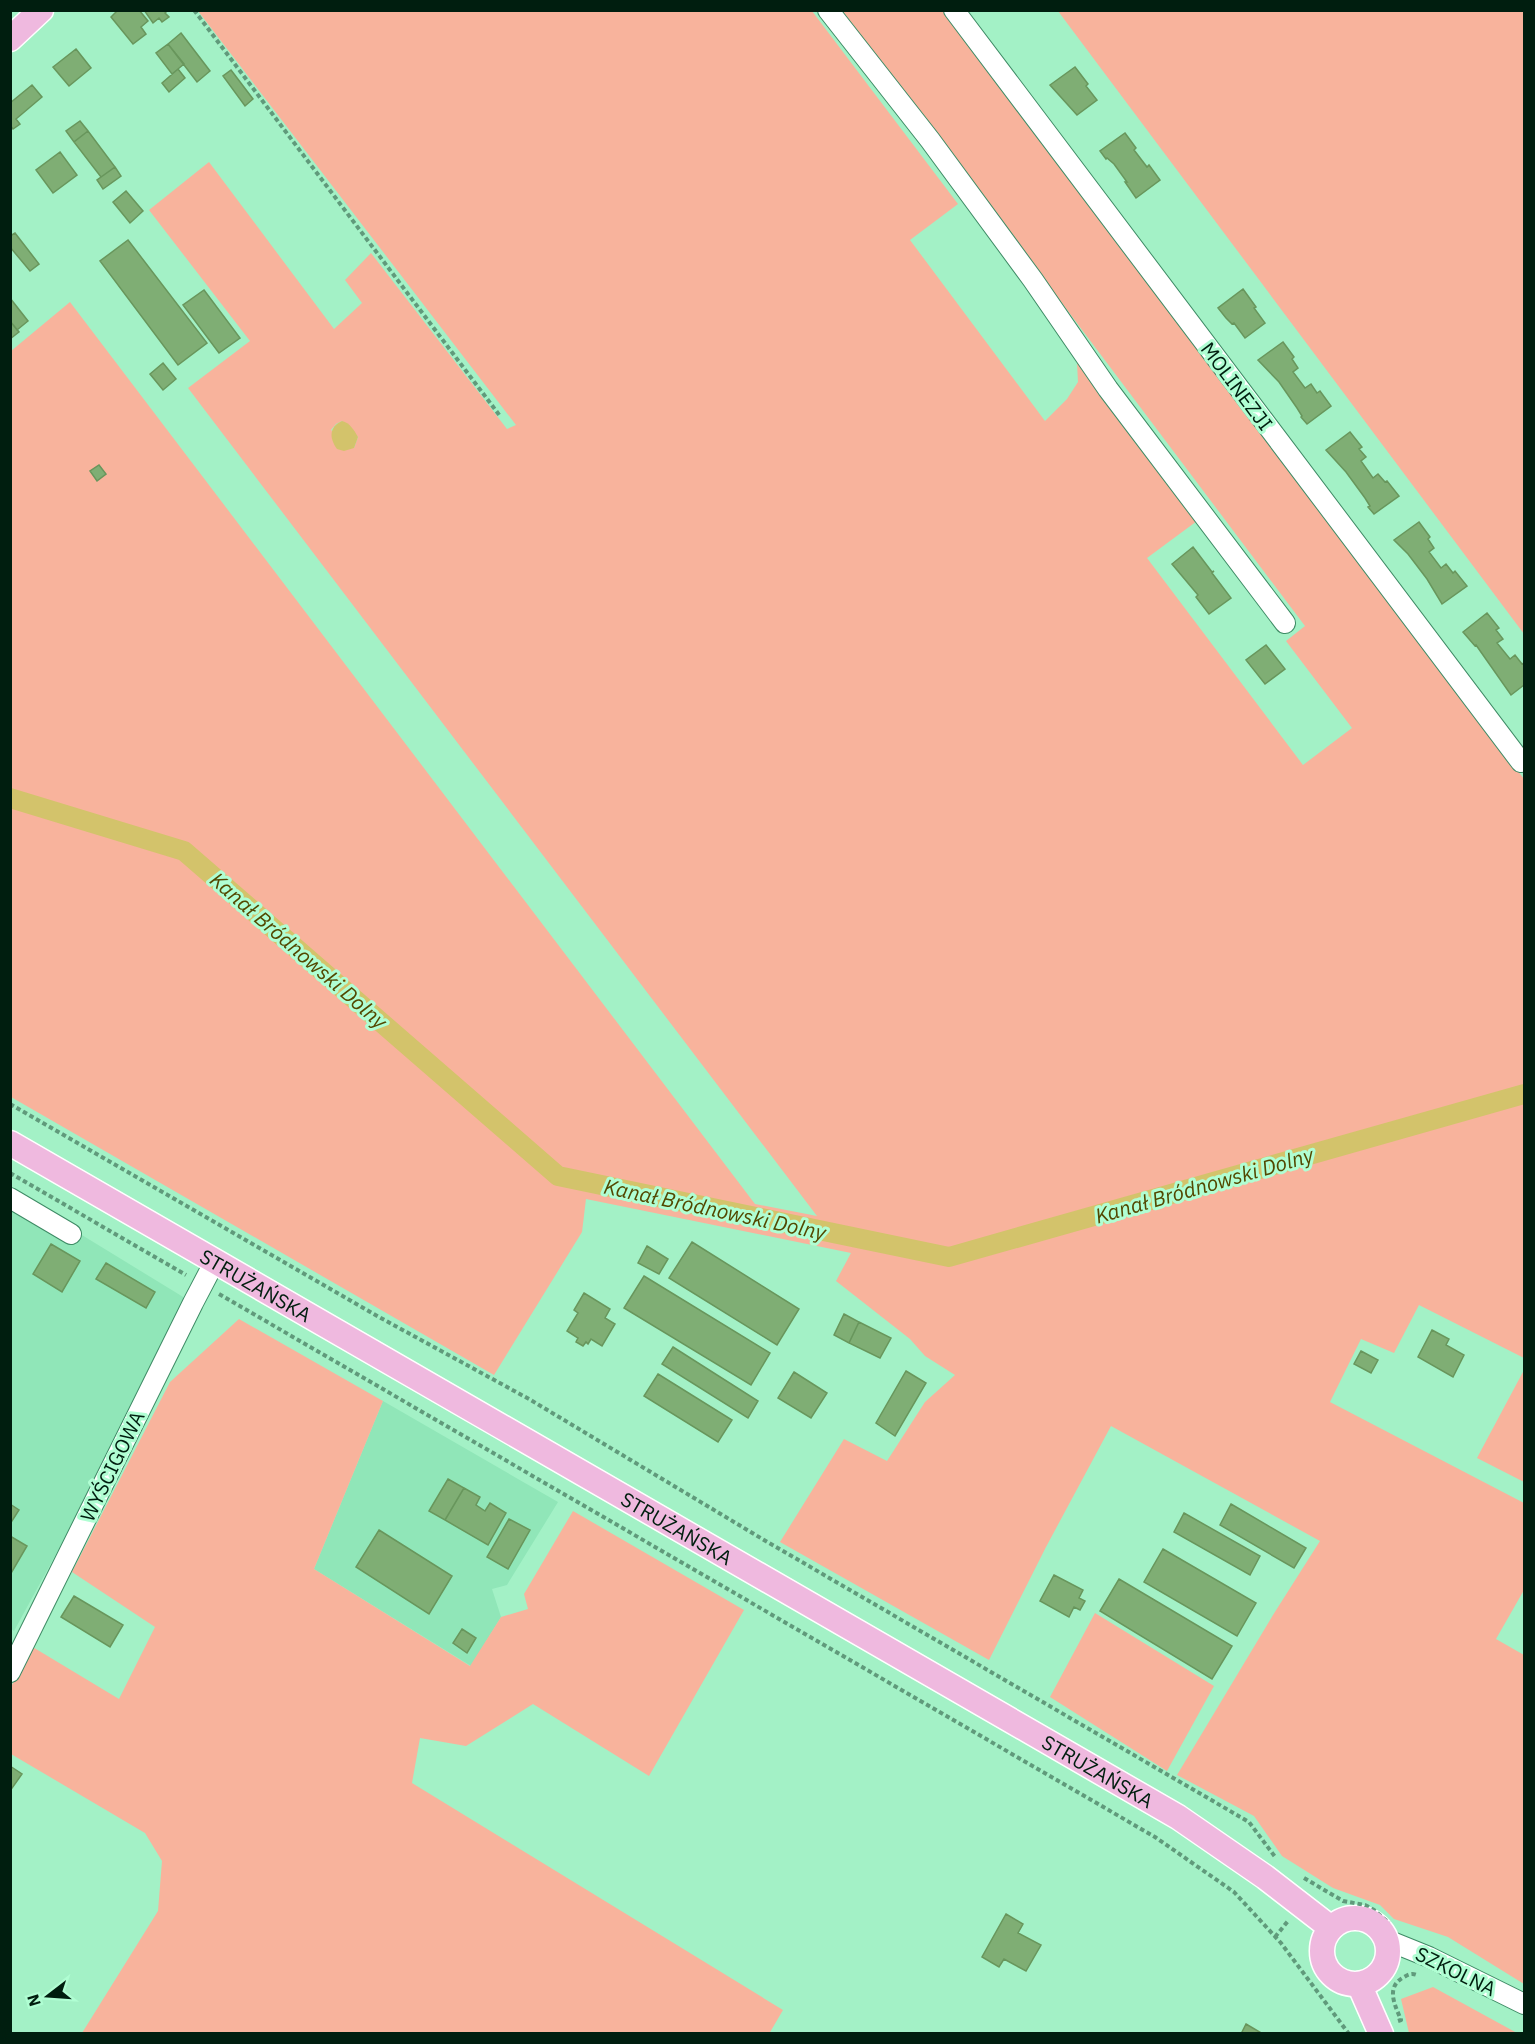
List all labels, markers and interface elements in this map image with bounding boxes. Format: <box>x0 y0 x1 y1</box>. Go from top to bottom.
street label: MOLINEZJI <box>1195 336 1279 436</box>
water label: Kanał Bródnowski Dolny <box>205 865 394 1035</box>
water label: Kanał Bródnowski Dolny <box>1092 1140 1317 1230</box>
water label: Kanał Bródnowski Dolny <box>602 1172 829 1246</box>
street label: STRUŻAŃSKA <box>195 1242 317 1328</box>
street label: WYŚCIGOWA <box>74 1406 151 1526</box>
street label: STRUŻAŃSKA <box>616 1485 738 1571</box>
street label: STRUŻAŃSKA <box>1037 1728 1159 1814</box>
street label: SZKOLNA <box>1411 1940 1501 2002</box>
north arrow <box>18 1966 78 2026</box>
text: N <box>22 1992 45 2009</box>

